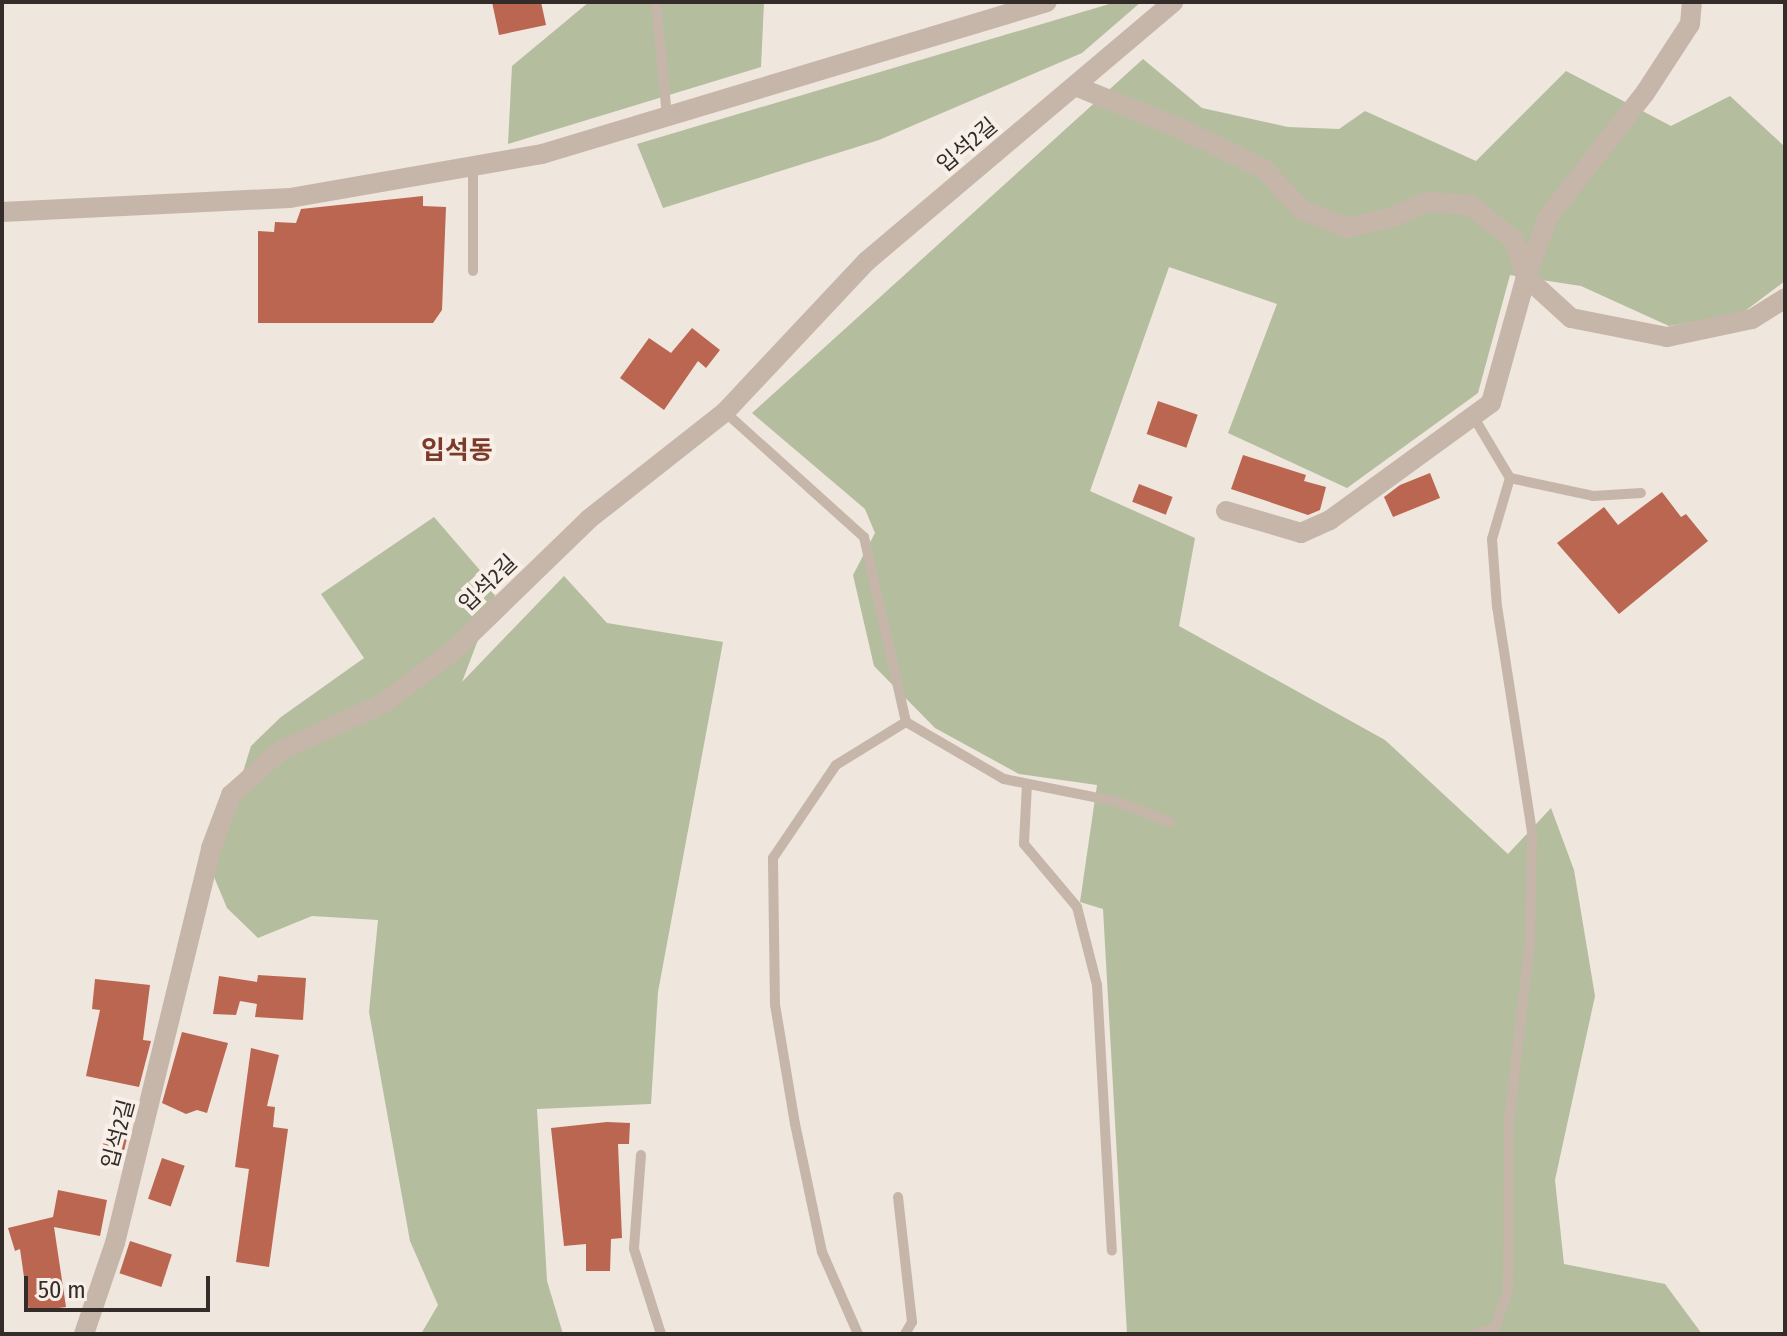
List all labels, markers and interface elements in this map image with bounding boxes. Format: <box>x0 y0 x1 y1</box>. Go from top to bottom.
street label: 입석2길 <box>932 112 1002 178</box>
district label: 입석동 <box>421 435 493 467</box>
street label: 입석2길 <box>454 549 522 617</box>
street label: 입석2길 <box>96 1097 140 1171</box>
scale bar <box>28 1260 214 1310</box>
text: 50 m <box>38 1276 86 1304</box>

